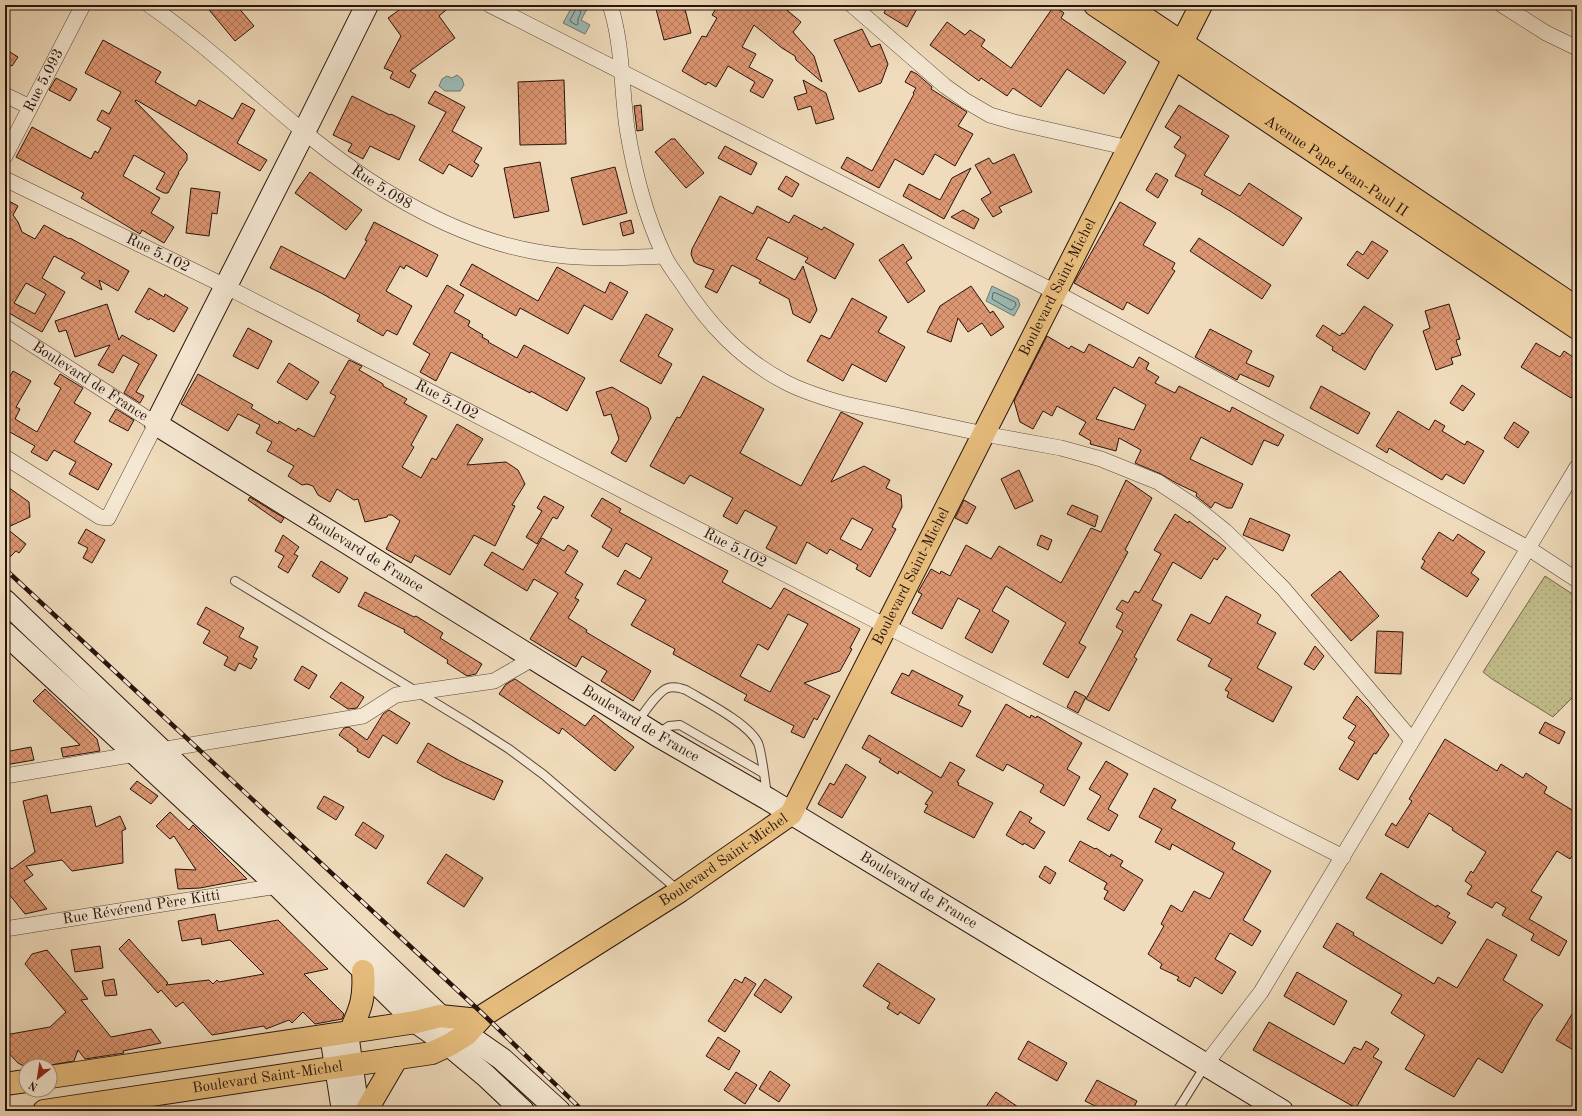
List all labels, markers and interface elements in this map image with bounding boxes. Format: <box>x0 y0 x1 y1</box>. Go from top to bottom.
street label: Rue 5.093 <box>22 46 66 115</box>
street label: Avenue Pape Jean-Paul II <box>1262 113 1410 220</box>
street label: Rue 5.098 <box>348 163 415 212</box>
street label: Boulevard Saint-Michel <box>1017 216 1099 359</box>
street label: Rue 5.102 <box>124 232 192 275</box>
street label: Boulevard de France <box>29 339 151 424</box>
street label: Rue 5.102 <box>413 378 481 422</box>
street label: Boulevard Saint-Michel <box>870 505 952 648</box>
street label: Boulevard de France <box>304 512 426 595</box>
street label: Rue 5.102 <box>701 526 769 571</box>
street label: Boulevard de France <box>579 683 702 765</box>
street label: Boulevard Saint-Michel <box>657 811 791 909</box>
street label: Boulevard de France <box>857 849 980 932</box>
street label: Rue Révérend Père Kitti <box>61 888 221 927</box>
north arrow <box>18 1058 58 1098</box>
street label: Boulevard Saint-Michel <box>191 1059 344 1096</box>
text: N <box>27 1078 40 1092</box>

